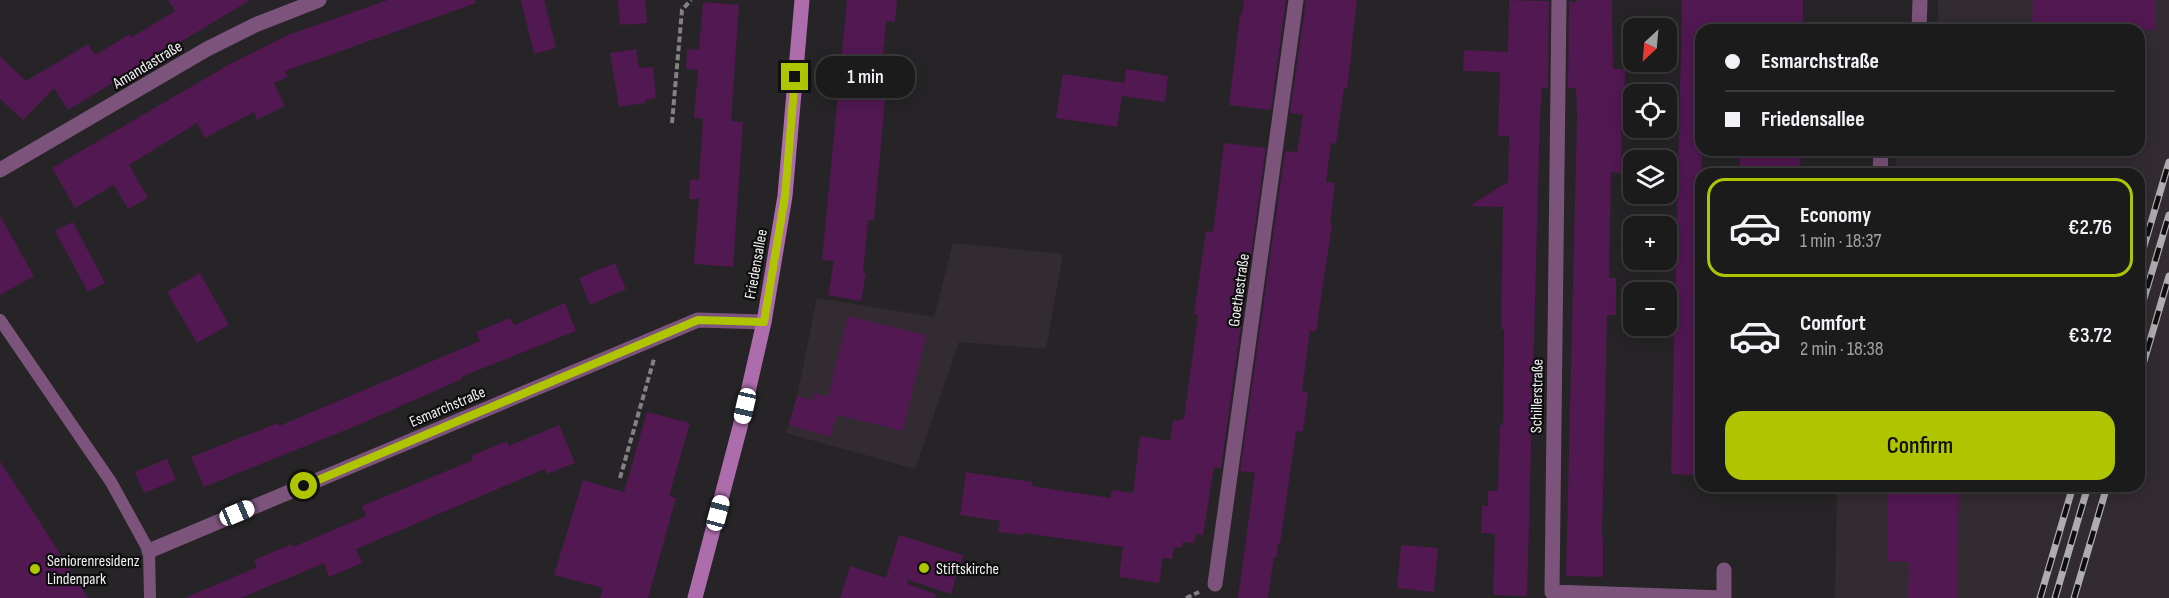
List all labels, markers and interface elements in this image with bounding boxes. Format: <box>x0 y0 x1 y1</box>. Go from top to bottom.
north arrow <box>1623 18 1677 72</box>
map controls <box>1623 18 1677 336</box>
street label: Amandastraße <box>109 37 186 94</box>
text: Esmarchstraße <box>1761 48 1879 75</box>
callout: 1 min <box>816 56 915 98</box>
route end <box>781 63 808 90</box>
text: 1 min <box>847 65 884 89</box>
button: locate <box>1623 84 1677 138</box>
text: Friedensallee <box>1761 106 1865 133</box>
button: layers <box>1623 150 1677 204</box>
icon: car <box>1728 201 1782 255</box>
text: Economy <box>1800 202 1871 229</box>
text: €2.76 <box>2068 214 2112 241</box>
button: + <box>1623 216 1677 270</box>
street label: Friedensallee <box>741 228 772 301</box>
text: 1 min · 18:37 <box>1800 229 1882 253</box>
street label: Goethestraße <box>1225 253 1254 328</box>
button: − <box>1623 282 1677 336</box>
icon: car <box>1728 309 1782 363</box>
text: Comfort <box>1800 310 1866 337</box>
text: €3.72 <box>2068 322 2112 349</box>
text: 2 min · 18:38 <box>1800 337 1884 361</box>
street label: Schillerstraße <box>1527 359 1548 433</box>
street label: Esmarchstraße <box>407 383 488 432</box>
car <box>732 386 758 426</box>
button: Confirm <box>1725 411 2115 480</box>
route start <box>290 472 317 499</box>
car <box>705 493 731 533</box>
car <box>217 498 257 528</box>
place label: Seniorenresidenz Lindenpark <box>47 552 140 589</box>
place label: Stiftskirche <box>936 560 999 579</box>
marker: Stiftskirche <box>917 561 931 575</box>
marker: Seniorenresidenz Lindenpark <box>28 562 42 576</box>

